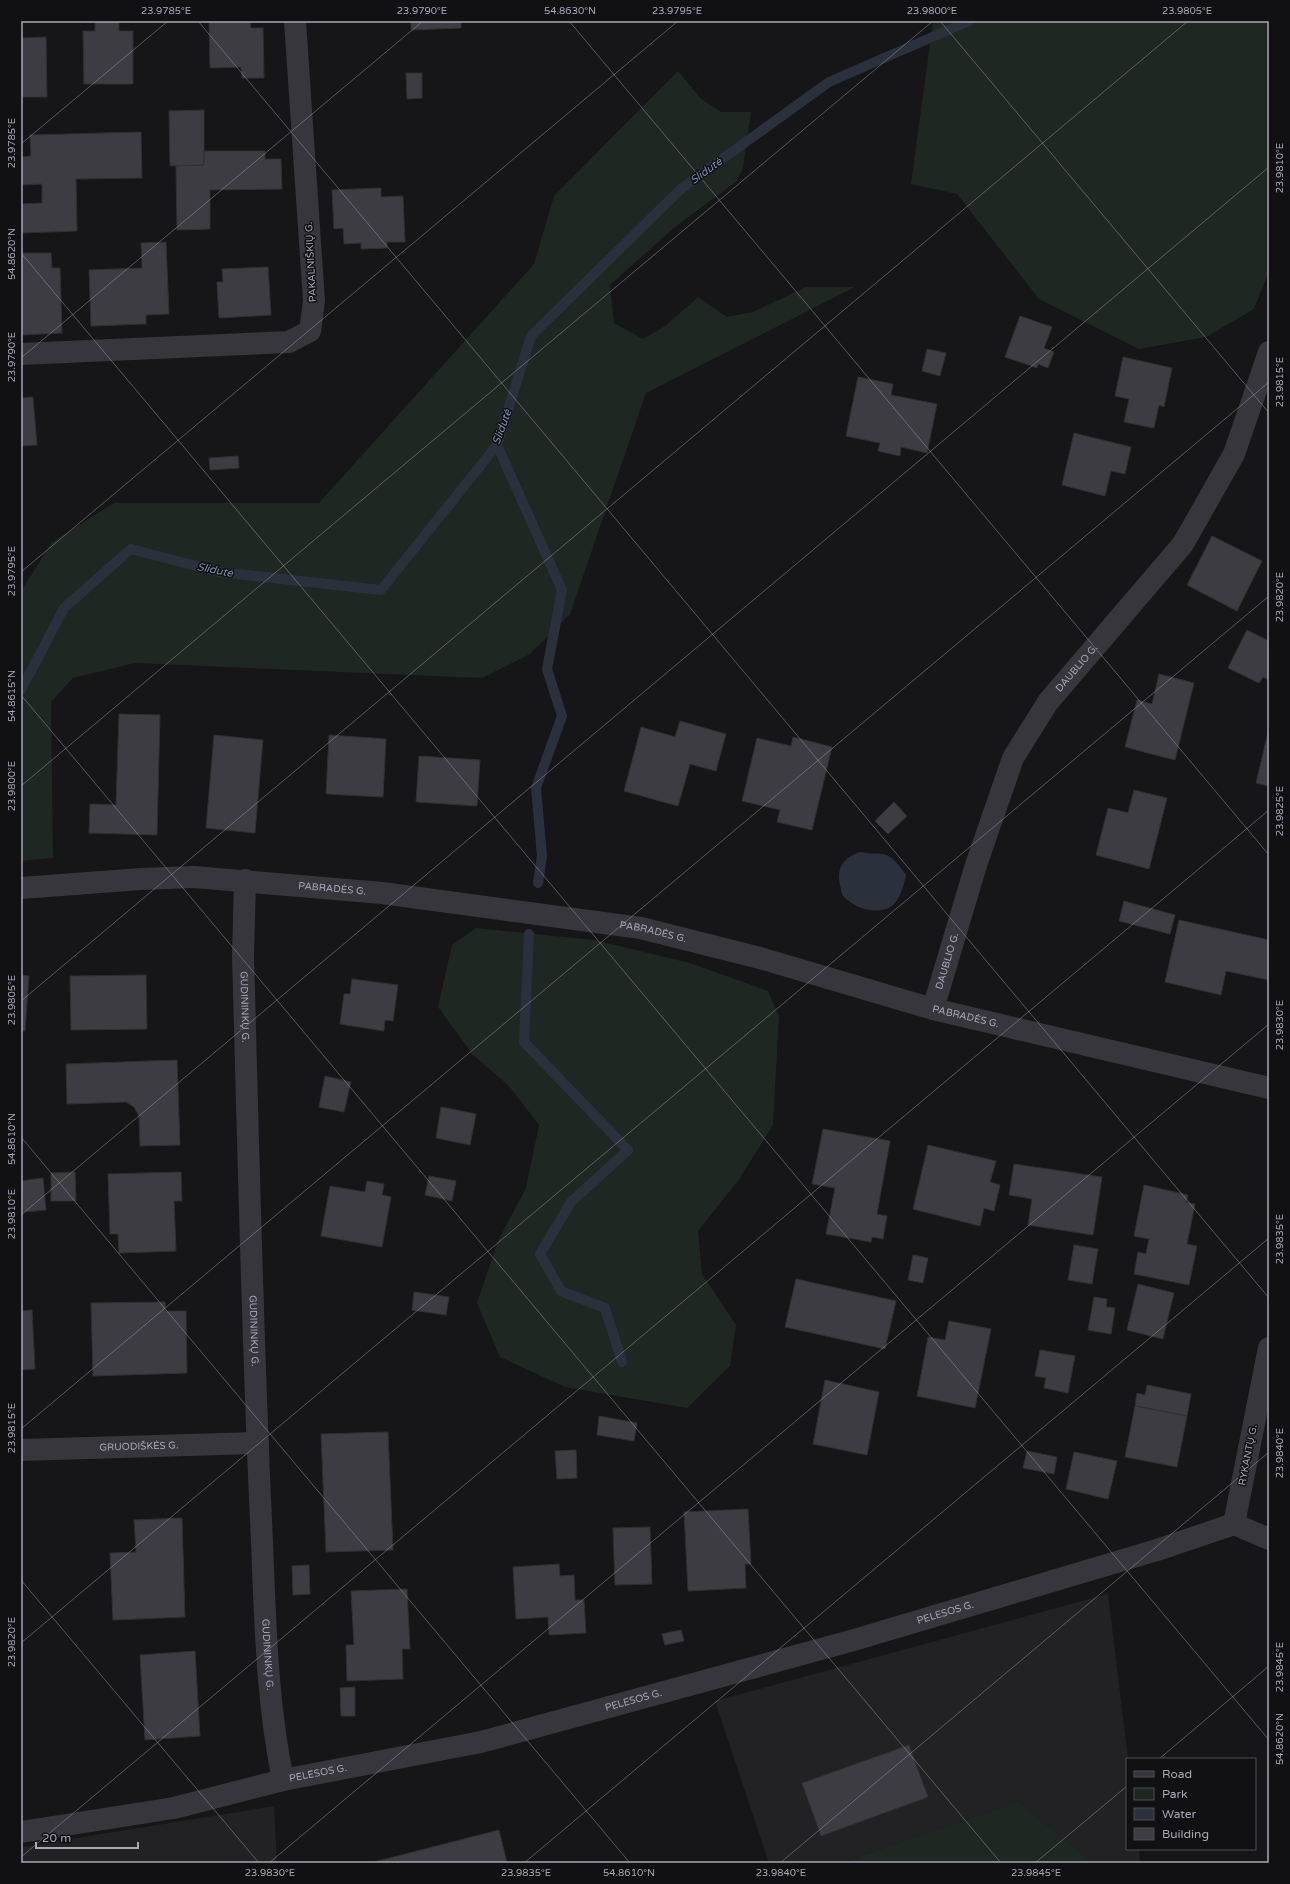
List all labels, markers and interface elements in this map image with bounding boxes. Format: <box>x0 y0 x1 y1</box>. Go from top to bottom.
text: 23.9785°E <box>141 5 191 17</box>
text: 23.9790°E <box>397 5 447 17</box>
text: 54.8630°N <box>544 5 596 17</box>
text: 23.9795°E <box>652 5 702 17</box>
text: 23.9800°E <box>907 5 957 17</box>
text: 23.9805°E <box>1162 5 1212 17</box>
text: 23.9785°E <box>6 118 18 168</box>
text: 23.9810°E <box>1274 143 1286 193</box>
water label: Slidutė <box>688 155 725 187</box>
street label: PAKALNIŠKIŲ G. <box>303 222 319 302</box>
text: 54.8620°N <box>6 228 18 280</box>
text: 23.9790°E <box>6 332 18 382</box>
text: 23.9815°E <box>1274 357 1286 407</box>
water label: Slidutė <box>490 407 515 446</box>
text: 23.9795°E <box>6 546 18 596</box>
water label: Slidutė <box>196 560 235 580</box>
text: 23.9820°E <box>1274 572 1286 622</box>
street label: DAUBLIO G. <box>1053 642 1101 694</box>
text: 54.8615°N <box>6 670 18 722</box>
text: 23.9800°E <box>6 761 18 811</box>
text: 23.9825°E <box>1274 786 1286 836</box>
street label: PABRADĖS G. <box>298 880 367 898</box>
street label: PABRADĖS G. <box>619 919 688 945</box>
street label: DAUBLIO G. <box>933 931 961 991</box>
street label: GUDININKŲ G. <box>237 971 251 1043</box>
text: 23.9805°E <box>6 975 18 1025</box>
text: 23.9830°E <box>1274 1000 1286 1050</box>
street label: PABRADĖS G. <box>931 1003 1000 1030</box>
text: 54.8610°N <box>6 1113 18 1165</box>
text: 23.9810°E <box>6 1189 18 1239</box>
text: 23.9835°E <box>1274 1214 1286 1264</box>
street label: GUDININKŲ G. <box>246 1295 261 1367</box>
text: 23.9815°E <box>6 1403 18 1453</box>
street label: RYKANTŲ G. <box>1236 1423 1260 1487</box>
text: 23.9840°E <box>1274 1428 1286 1478</box>
street label: GRUODIŠKĖS G. <box>99 1439 179 1454</box>
street label: PELESOS G. <box>916 1599 975 1627</box>
text: 23.9820°E <box>6 1617 18 1667</box>
street label: GUDININKŲ G. <box>259 1618 276 1691</box>
text: 23.9845°E <box>1274 1642 1286 1692</box>
street label: PELESOS G. <box>604 1687 663 1714</box>
text: 54.8620°N <box>1274 1713 1286 1765</box>
legend <box>1126 1758 1256 1850</box>
street label: PELESOS G. <box>288 1762 348 1785</box>
text: Road <box>1162 1767 1192 1781</box>
text: Park <box>1162 1787 1188 1801</box>
text: Water <box>1162 1807 1197 1821</box>
scale bar <box>36 1824 138 1850</box>
text: Building <box>1162 1827 1209 1841</box>
text: 20 m <box>42 1831 71 1845</box>
text: 23.9830°E <box>245 1867 295 1879</box>
text: 23.9835°E <box>501 1867 551 1879</box>
text: 54.8610°N <box>603 1867 655 1879</box>
text: 23.9840°E <box>756 1867 806 1879</box>
text: 23.9845°E <box>1011 1867 1061 1879</box>

